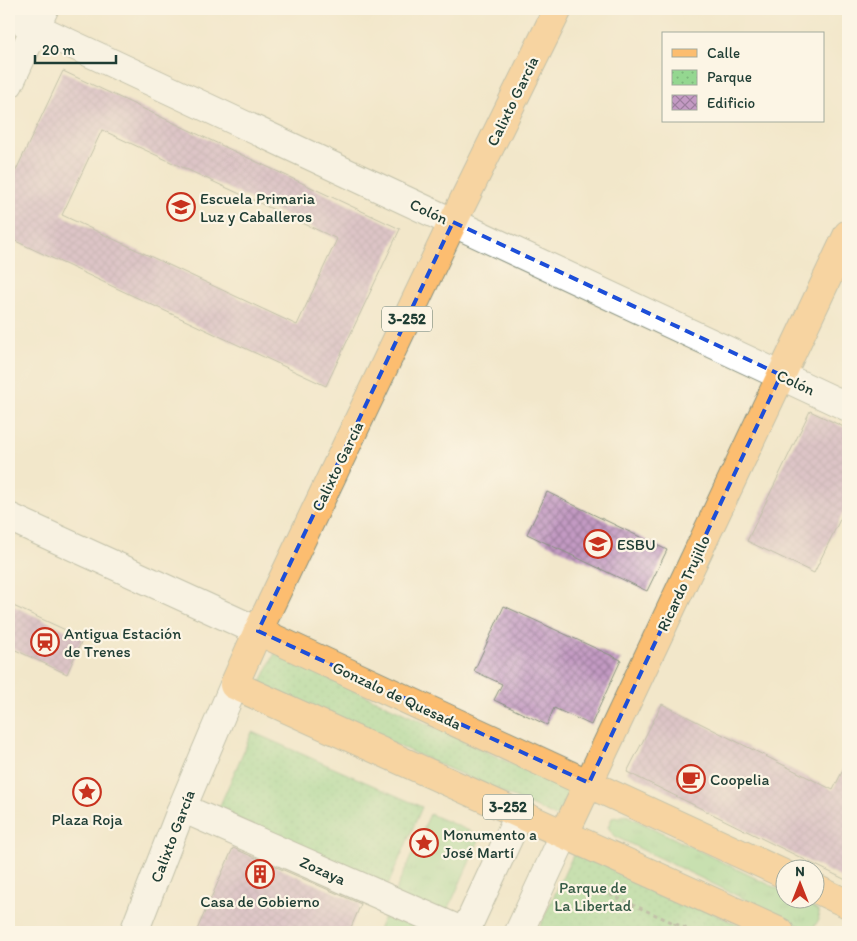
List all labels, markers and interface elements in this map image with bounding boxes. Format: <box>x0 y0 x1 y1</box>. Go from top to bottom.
scale bar <box>35 32 116 64</box>
legend <box>662 32 824 122</box>
text: 20 m <box>42 41 76 59</box>
text: Calle <box>707 44 740 62</box>
street label: Calixto García <box>483 53 542 149</box>
text: Parque <box>707 68 752 86</box>
text: Edificio <box>707 94 755 112</box>
place label: Escuela Primaria Luz y Caballeros <box>200 189 316 226</box>
school or university icon: Escuela Primaria Luz y Caballeros <box>166 192 196 222</box>
street label: Colón <box>407 194 451 229</box>
road number: 3-252 <box>382 306 432 332</box>
street label: Colón <box>774 365 818 400</box>
street label: Calixto García <box>308 418 367 514</box>
school or university icon: ESBU <box>583 529 613 559</box>
street label: Ricardo Trujillo <box>653 532 714 634</box>
place label: ESBU <box>617 535 656 554</box>
place label: Antigua Estación de Trenes <box>64 624 181 661</box>
station icon: Antigua Estación de Trenes <box>30 627 60 657</box>
street label: Gonzalo de Quesada <box>329 657 464 734</box>
cafe icon: Coopelia <box>676 764 706 794</box>
place label: Coopelia <box>710 770 769 789</box>
place icon: Plaza Roja <box>72 777 102 807</box>
street label: Calixto García <box>146 787 199 885</box>
road number: 3-252 <box>483 794 533 820</box>
place label: Plaza Roja <box>51 810 123 829</box>
place label: Monumento a José Martí <box>443 825 537 862</box>
place icon: Monumento a José Martí <box>409 828 439 858</box>
street label: Zozaya <box>297 852 349 889</box>
north arrow <box>774 858 824 908</box>
building icon: Casa de Gobierno <box>245 859 275 889</box>
text: N <box>795 863 805 880</box>
park label: Parque de La Libertad <box>554 878 632 915</box>
place label: Casa de Gobierno <box>200 892 320 911</box>

